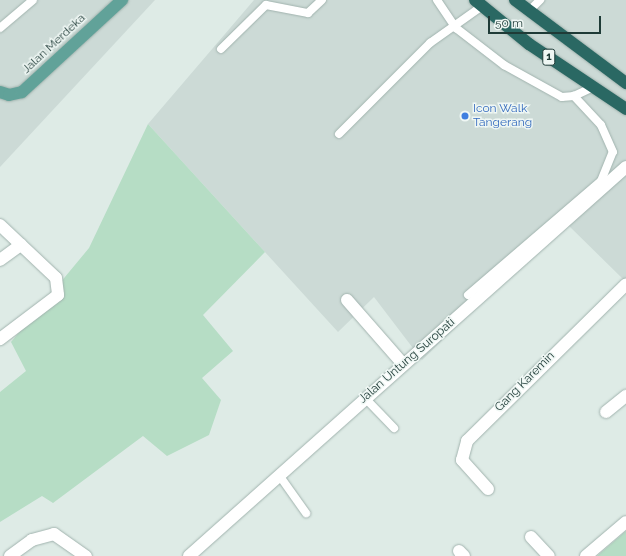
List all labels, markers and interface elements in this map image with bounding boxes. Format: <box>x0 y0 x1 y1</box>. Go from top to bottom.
scale bar <box>490 8 603 34</box>
street label: Jalan Merdeka <box>19 11 89 77</box>
text: 50 m <box>495 16 523 30</box>
road number: 1 <box>542 48 556 66</box>
place label: Icon Walk Tangerang <box>473 102 532 130</box>
marker: Icon Walk Tangerang <box>460 111 470 121</box>
street label: Jalan Untung Suropati <box>356 315 458 407</box>
street label: Gang Karemin <box>492 349 558 415</box>

